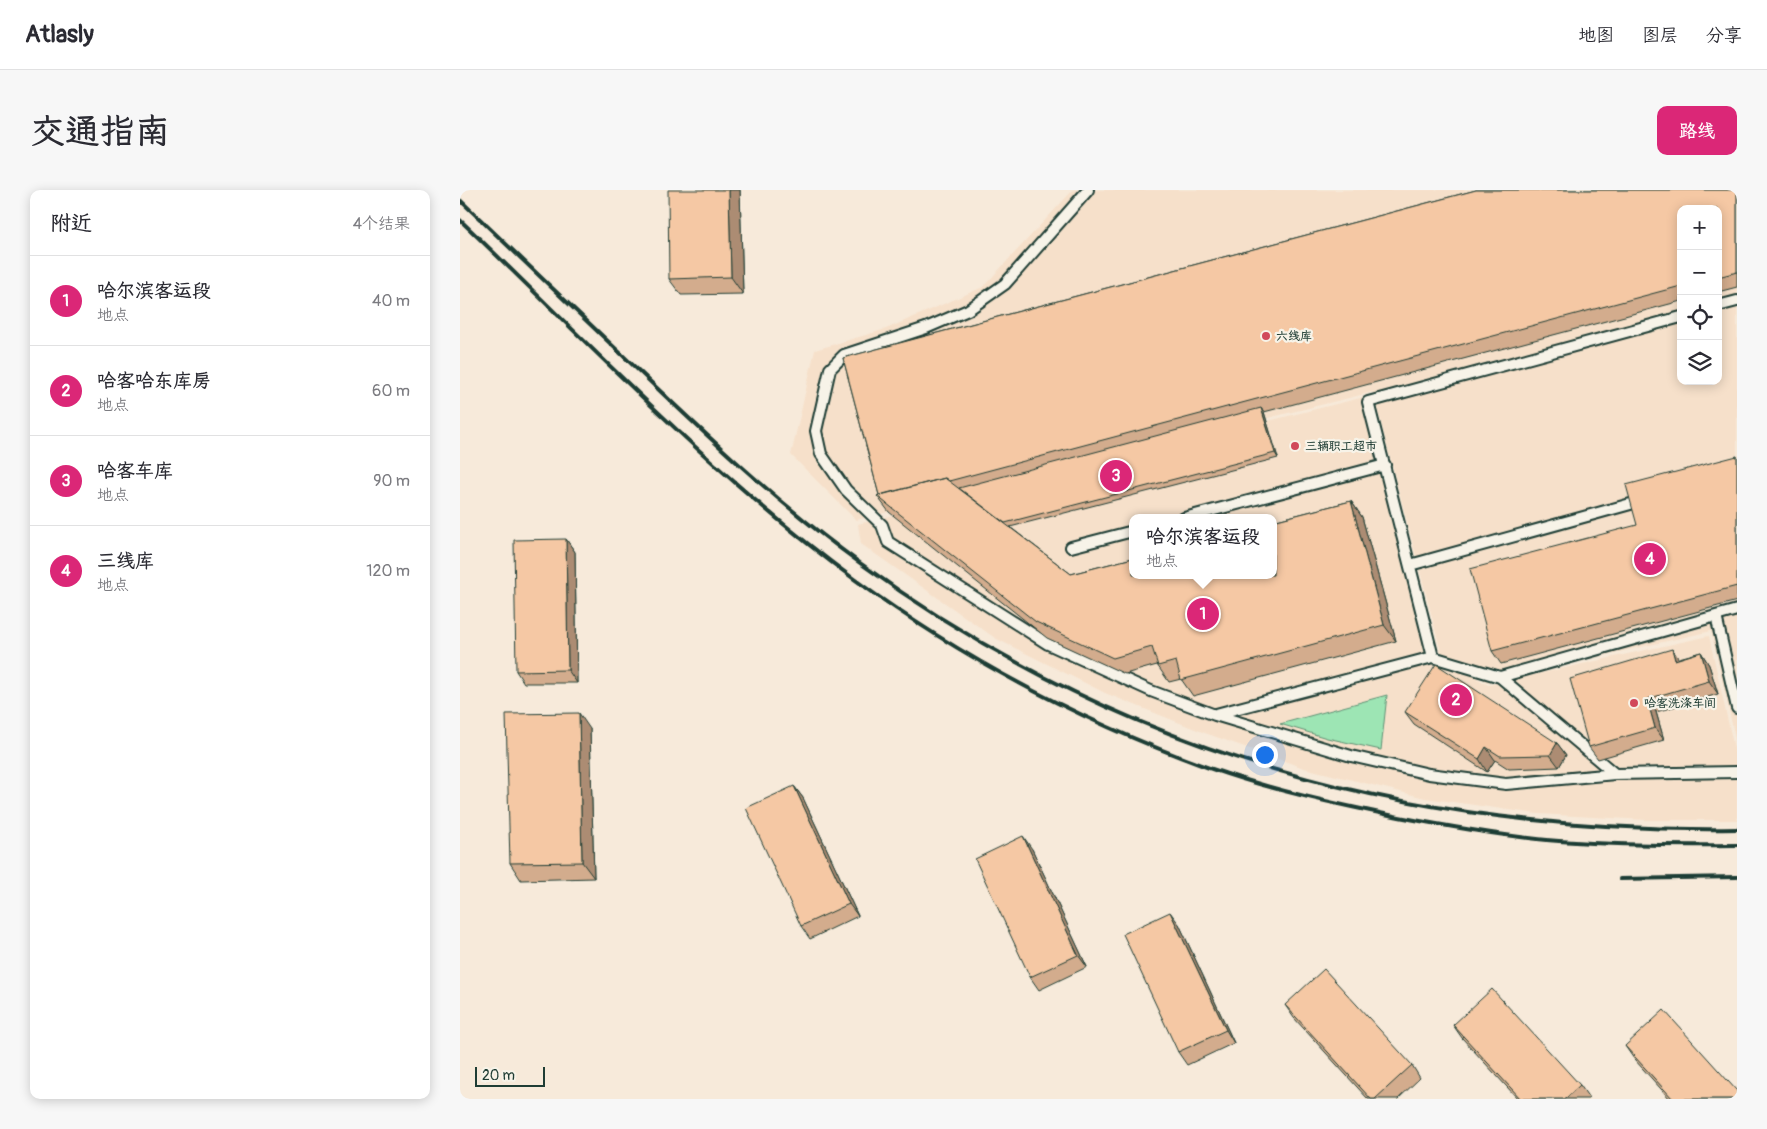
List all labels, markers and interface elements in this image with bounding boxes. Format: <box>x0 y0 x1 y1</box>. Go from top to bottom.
text: Atlasly <box>25 20 94 49</box>
text: 地图 <box>1578 24 1614 47</box>
text: 图层 <box>1642 24 1678 47</box>
text: 分享 <box>1706 24 1742 47</box>
button: 路线 <box>1657 106 1737 155</box>
text: 交通指南 <box>30 110 170 154</box>
map controls <box>1677 205 1722 385</box>
button: + <box>1677 205 1722 250</box>
text: 附近 <box>50 210 92 237</box>
text: 4个结果 <box>353 214 410 234</box>
button: − <box>1677 250 1722 295</box>
text: 哈尔滨客运段 <box>97 279 211 303</box>
text: 1 <box>63 291 69 311</box>
text: 40 m <box>372 291 410 311</box>
button: locate <box>1677 295 1722 340</box>
text: 地点 <box>97 305 129 325</box>
place label: 六线库 <box>1276 329 1312 344</box>
marker: 六线库 <box>1260 330 1272 342</box>
button: layers <box>1677 340 1722 385</box>
text: 哈客哈东库房 <box>97 369 211 393</box>
text: 2 <box>62 381 70 401</box>
text: 60 m <box>372 381 410 401</box>
text: 地点 <box>97 395 129 415</box>
place label: 三辆职工超市 <box>1305 439 1377 454</box>
marker: 三辆职工超市 <box>1289 440 1301 452</box>
pin: 3 <box>1100 457 1132 495</box>
text: 哈客车库 <box>97 459 173 483</box>
text: 3 <box>62 471 70 491</box>
text: 90 m <box>373 471 410 491</box>
text: 地点 <box>97 485 129 505</box>
popup <box>1129 514 1277 579</box>
text: 哈尔滨客运段 <box>1146 525 1260 549</box>
pin: 4 <box>1634 540 1666 578</box>
text: 三线库 <box>97 549 154 573</box>
text: 地点 <box>1146 551 1178 571</box>
text: 4 <box>61 561 71 581</box>
text: 120 m <box>366 561 410 581</box>
text: 地点 <box>97 575 129 595</box>
pin: 1 <box>1187 595 1219 633</box>
pin: 2 <box>1440 681 1472 719</box>
place label: 哈客洗涤车间 <box>1644 696 1716 711</box>
marker: 哈客洗涤车间 <box>1628 697 1640 709</box>
your location <box>1252 742 1278 768</box>
scale bar <box>475 1064 545 1087</box>
text: 20 m <box>482 1067 515 1084</box>

